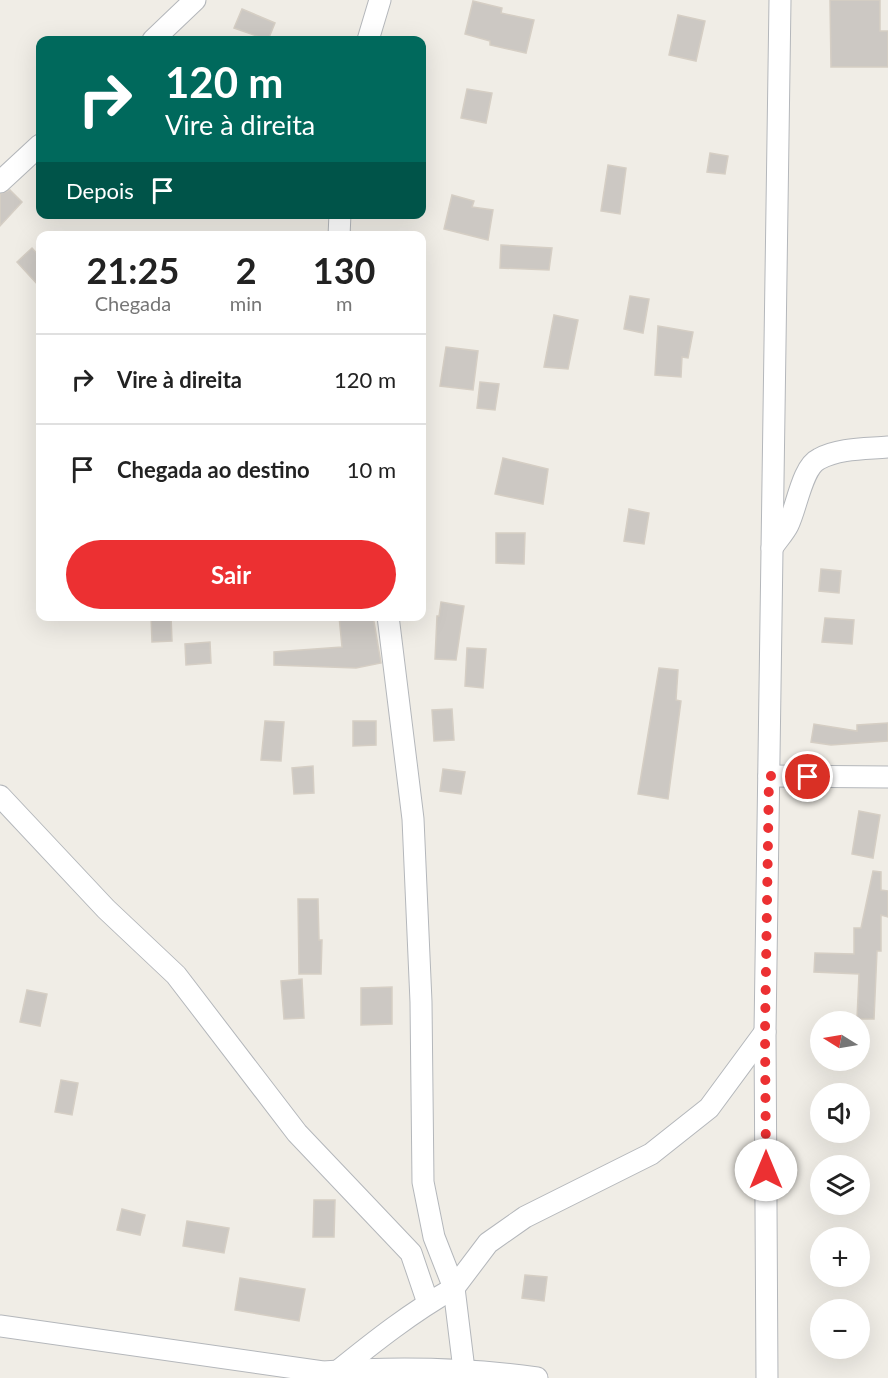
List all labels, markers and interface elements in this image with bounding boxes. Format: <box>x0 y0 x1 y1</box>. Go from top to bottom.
text: 120 m <box>165 57 283 107</box>
icon: right <box>66 60 144 138</box>
text: Vire à direita <box>165 108 315 141</box>
icon: arrive <box>146 174 179 207</box>
text: Depois <box>66 177 134 204</box>
text: 21:25 <box>87 248 179 292</box>
text: 2 <box>236 248 257 292</box>
text: 130 <box>313 248 375 292</box>
text: Chegada <box>95 291 171 315</box>
text: min <box>230 291 262 315</box>
text: m <box>336 291 352 315</box>
icon: right <box>66 363 99 396</box>
text: Vire à direita <box>117 366 242 393</box>
text: 120 m <box>334 366 396 393</box>
icon: arrive <box>66 453 99 486</box>
text: Chegada ao destino <box>117 456 310 483</box>
text: 10 m <box>347 456 396 483</box>
button: Sair <box>66 540 396 609</box>
pin <box>782 751 833 802</box>
icon: arrive <box>791 760 824 793</box>
north arrow <box>810 1011 870 1071</box>
map controls <box>810 1011 870 1359</box>
button: sound <box>810 1083 870 1143</box>
position arrow <box>734 1138 798 1202</box>
button: layers <box>810 1155 870 1215</box>
button: + <box>810 1227 870 1287</box>
button: − <box>810 1299 870 1359</box>

